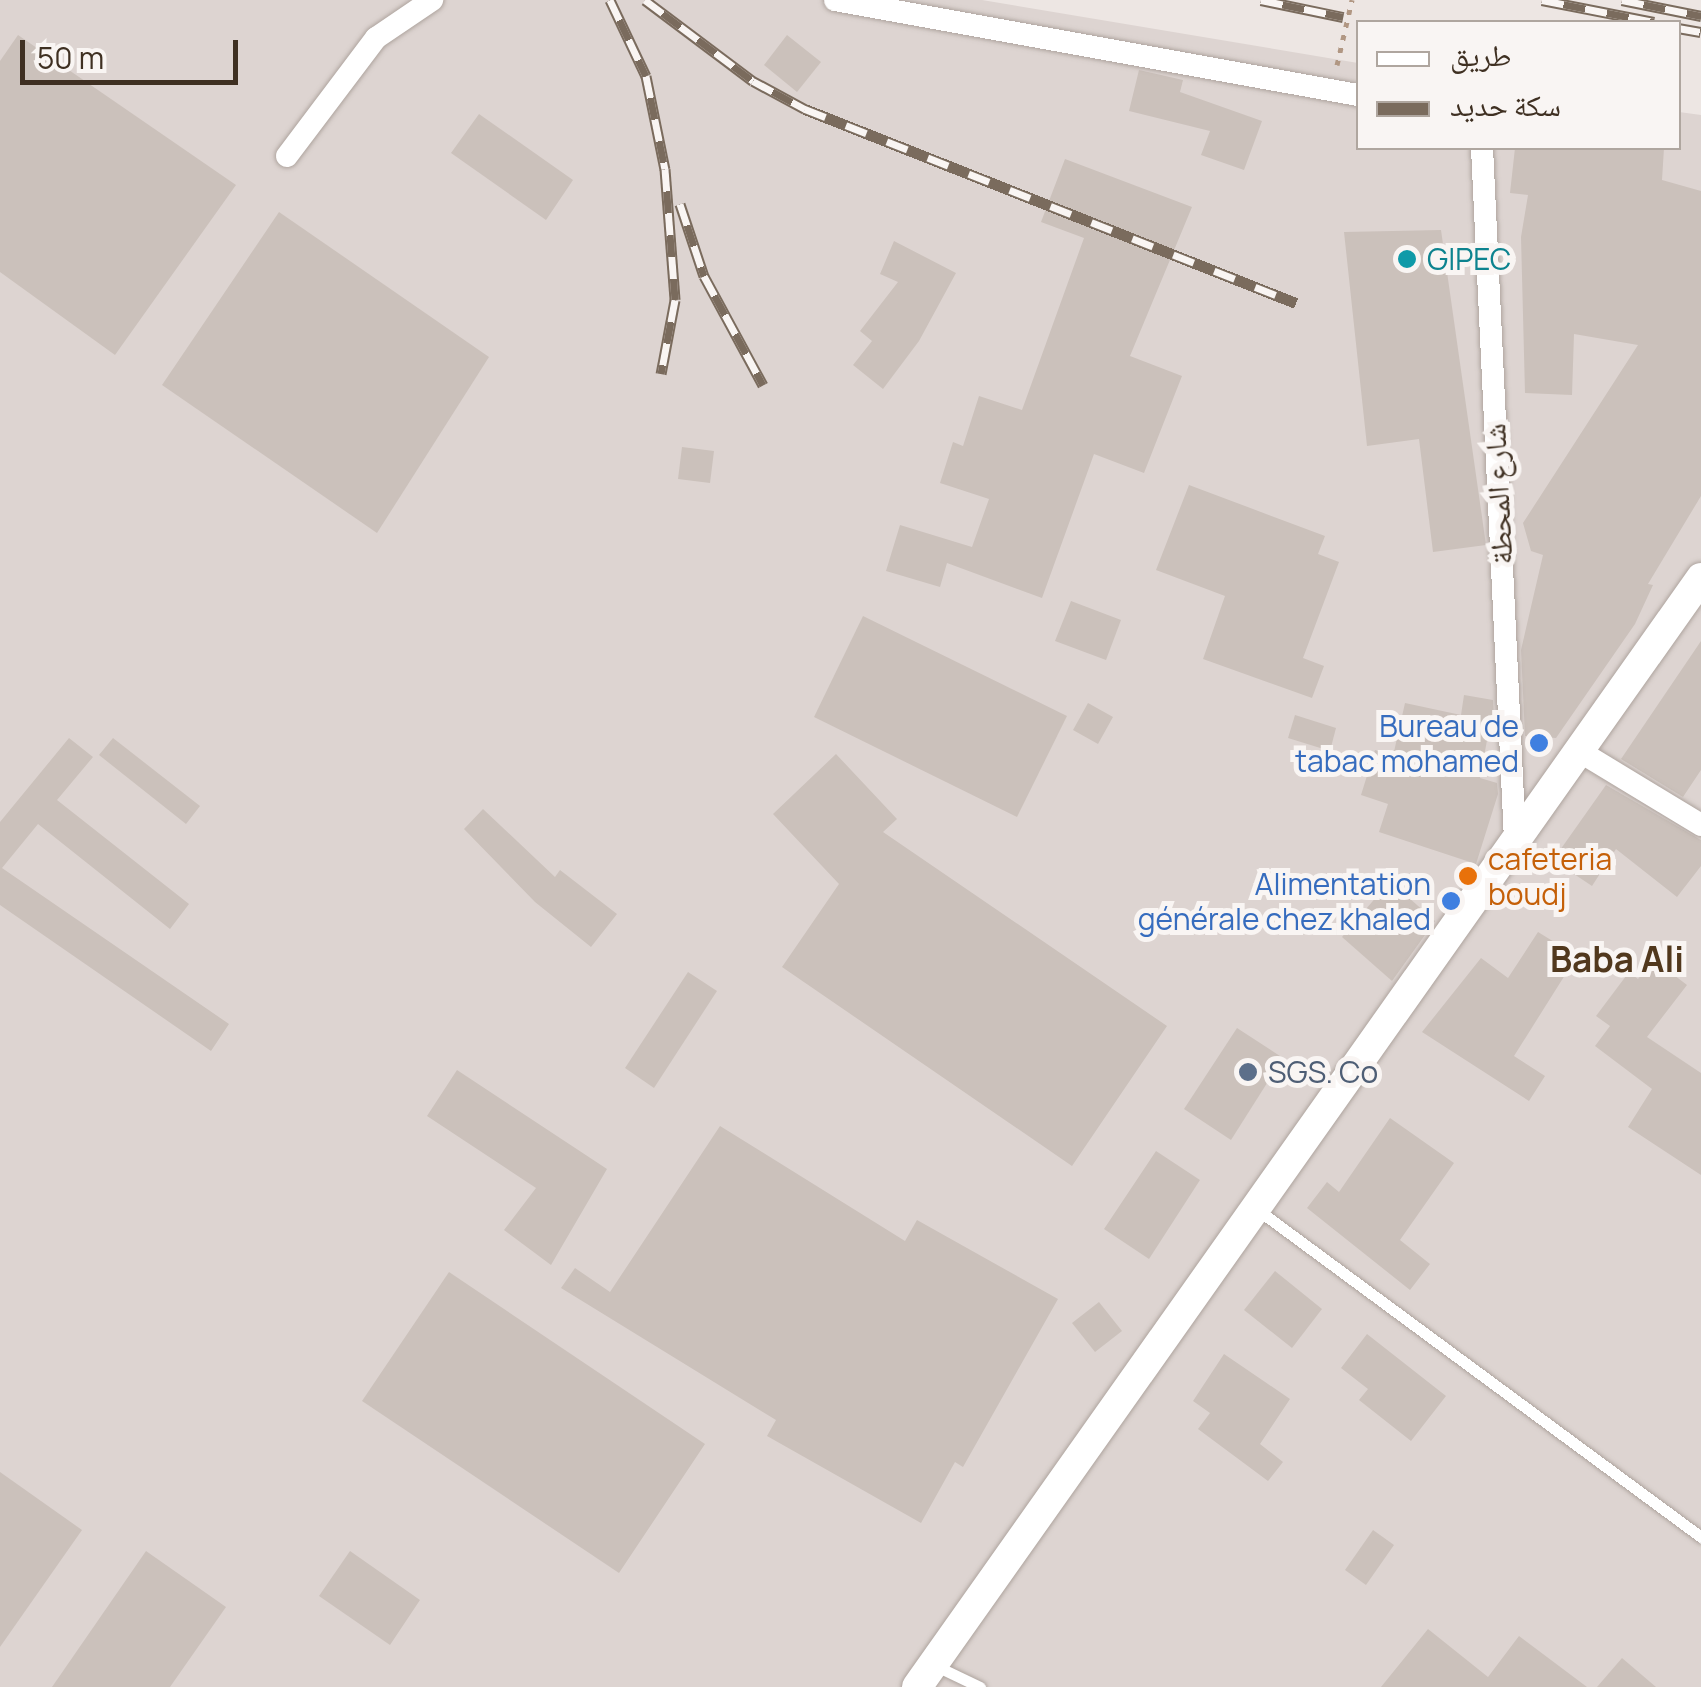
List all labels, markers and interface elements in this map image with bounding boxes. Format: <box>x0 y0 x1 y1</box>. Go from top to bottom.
scale bar <box>25 20 242 82</box>
legend <box>1356 20 1681 150</box>
text: طريق <box>1450 34 1511 75</box>
text: 50 m <box>37 37 104 78</box>
text: سكة حديد <box>1450 84 1561 125</box>
place label: GIPEC <box>1427 241 1511 277</box>
marker: GIPEC <box>1396 248 1418 270</box>
street label: شارع المحطة <box>1476 422 1520 566</box>
place label: Bureau de tabac mohamed <box>1295 708 1519 778</box>
marker: Bureau de tabac mohamed <box>1528 732 1550 754</box>
place label: cafeteria boudj <box>1488 841 1612 912</box>
marker: cafeteria boudj <box>1457 865 1479 887</box>
place label: Alimentation générale chez khaled <box>1138 866 1431 936</box>
marker: Alimentation générale chez khaled <box>1440 890 1462 912</box>
district label: Baba Ali <box>1550 938 1684 980</box>
place label: SGS. Co <box>1268 1054 1378 1090</box>
marker: SGS. Co <box>1237 1061 1259 1083</box>

